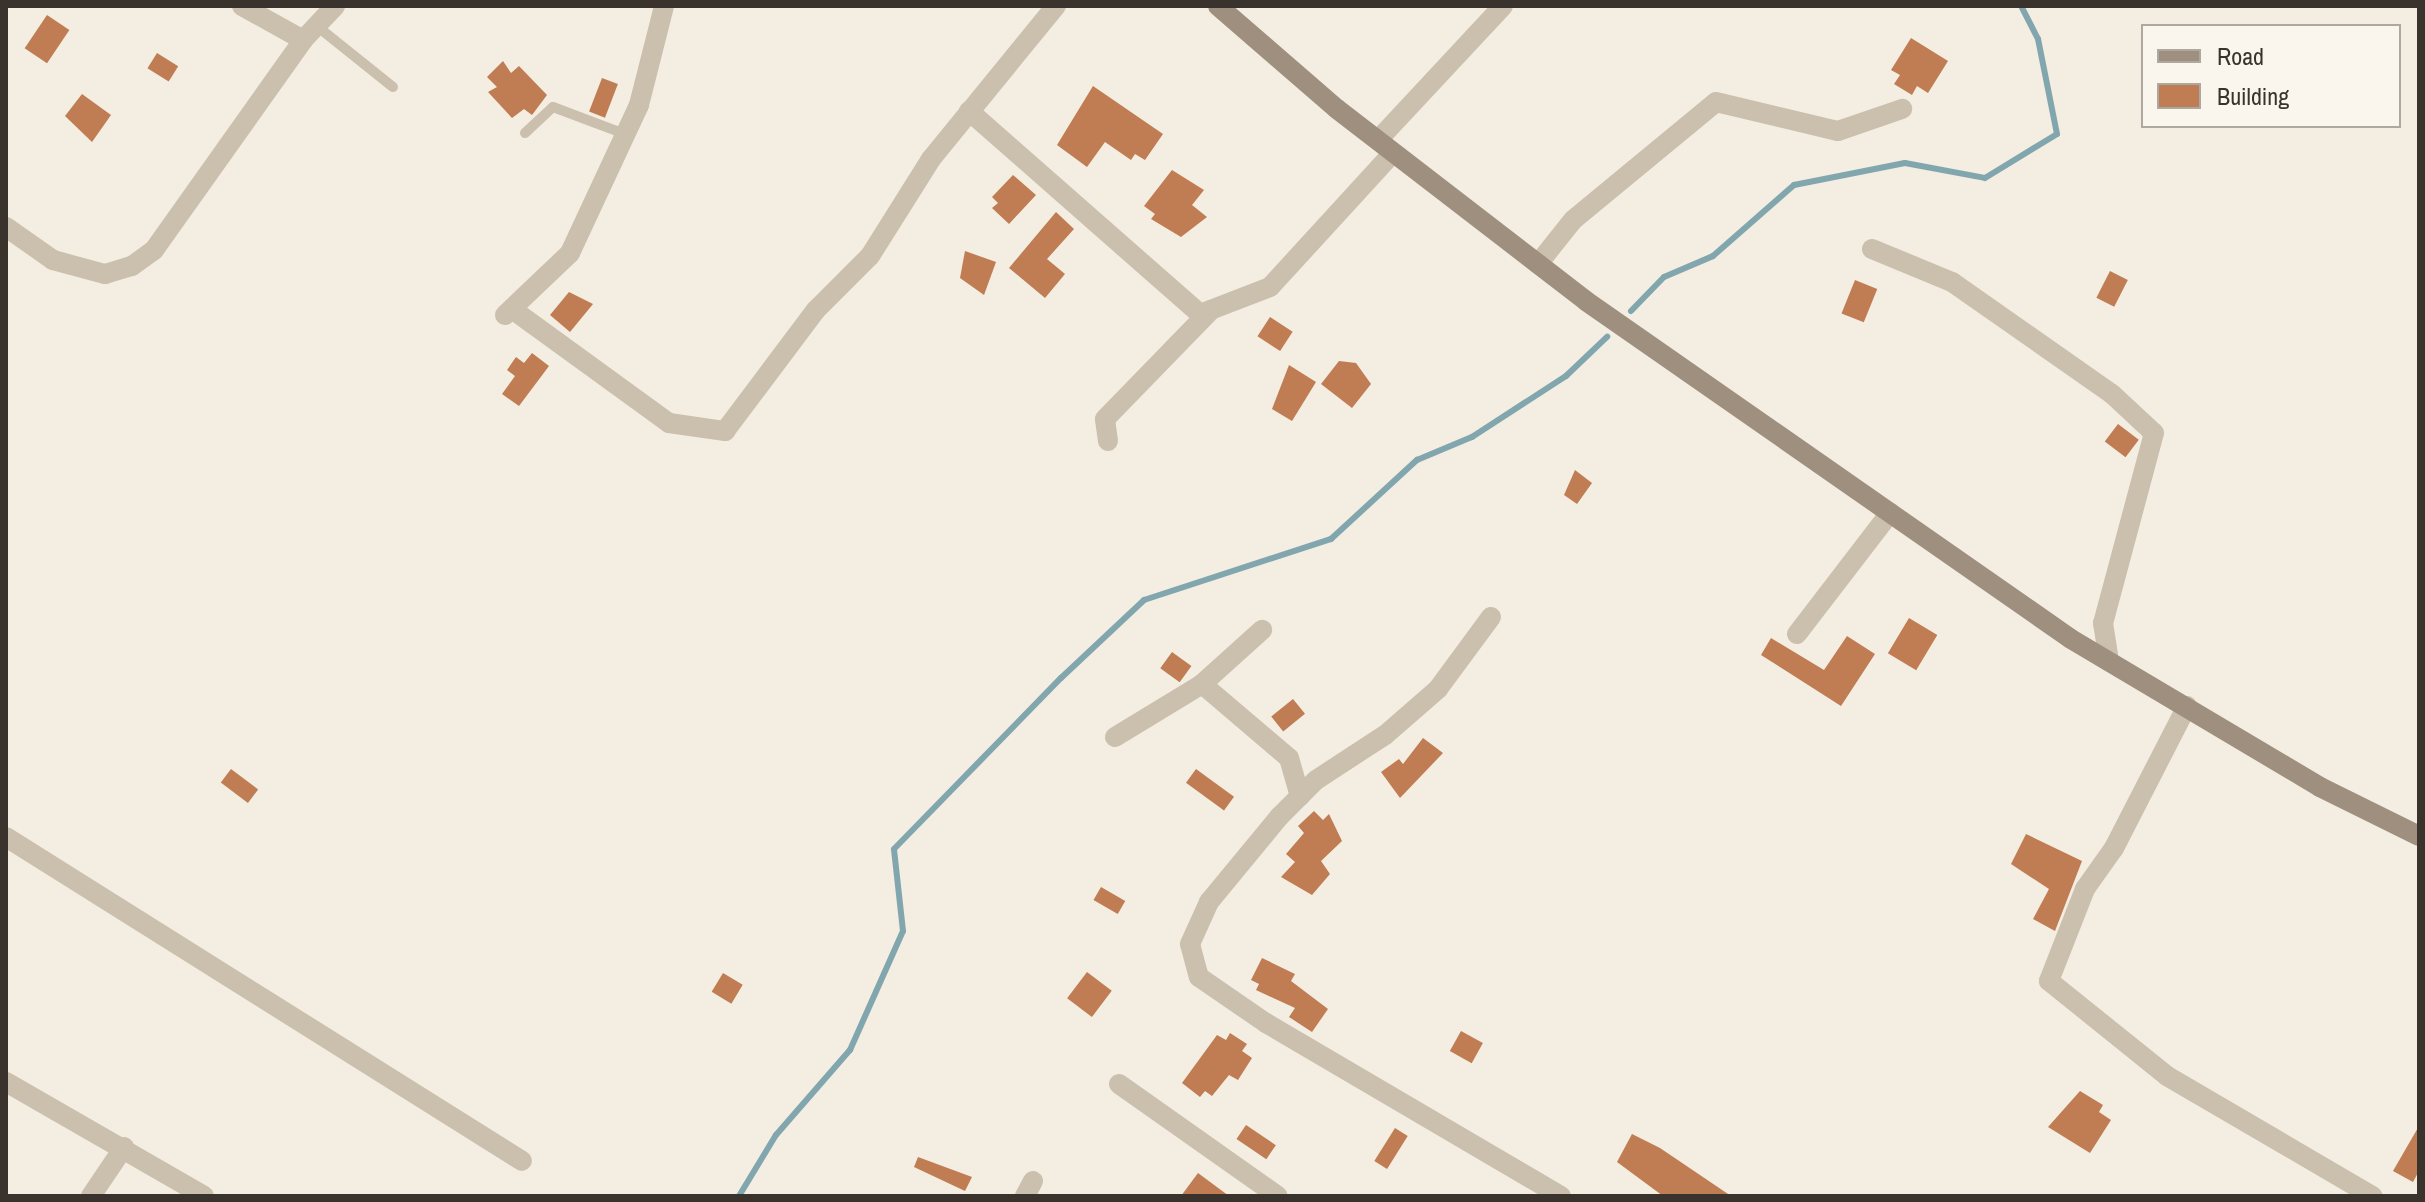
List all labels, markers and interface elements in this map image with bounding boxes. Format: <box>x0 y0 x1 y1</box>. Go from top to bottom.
legend <box>2141 24 2401 128</box>
text: Road <box>2217 40 2264 72</box>
text: Building <box>2217 80 2289 112</box>

